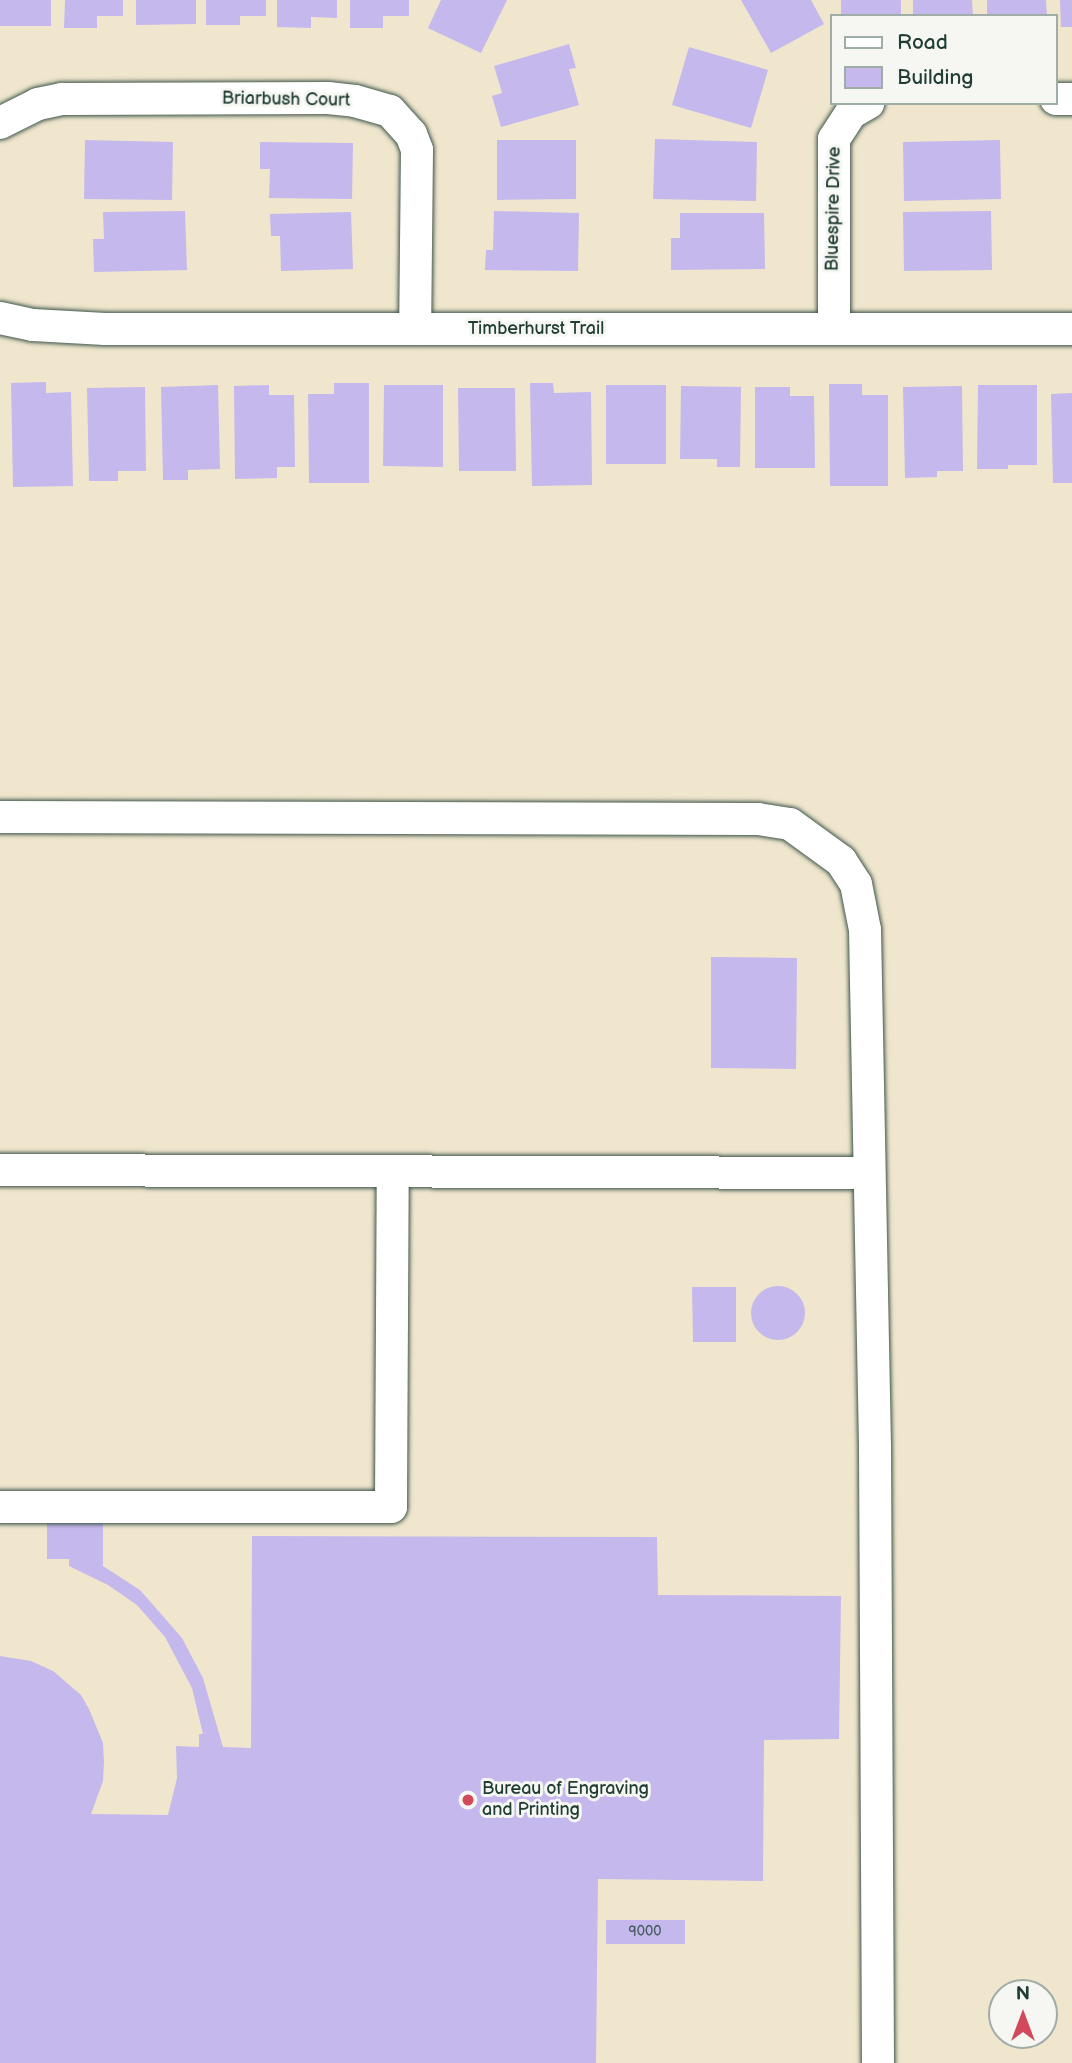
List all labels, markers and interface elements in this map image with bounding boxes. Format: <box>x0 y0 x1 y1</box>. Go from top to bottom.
legend <box>830 14 1058 105</box>
text: Road <box>897 30 948 55</box>
text: Building <box>897 65 973 90</box>
street label: Briarbush Court <box>222 88 350 112</box>
street label: Bluespire Drive <box>822 147 846 271</box>
street label: Timberhurst Trail <box>468 318 604 340</box>
place label: Bureau of Engraving and Printing <box>482 1779 649 1822</box>
marker: Bureau of Engraving and Printing <box>460 1792 476 1808</box>
house number: 9000 <box>629 1924 661 1940</box>
north arrow <box>988 1979 1058 2049</box>
text: N <box>1016 1983 1030 2006</box>

